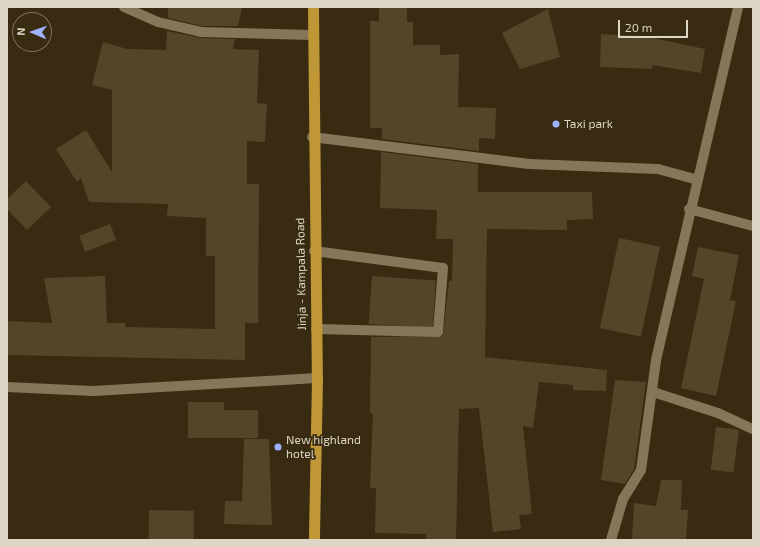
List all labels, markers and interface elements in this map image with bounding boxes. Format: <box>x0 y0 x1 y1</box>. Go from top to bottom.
north arrow <box>12 12 52 52</box>
scale bar <box>620 12 690 38</box>
text: 20 m <box>625 20 652 34</box>
text: N <box>14 27 27 36</box>
place label: Taxi park <box>564 117 613 131</box>
marker: Taxi park <box>551 119 561 129</box>
street label: Jinja - Kampala Road <box>293 218 309 330</box>
place label: New highland hotel <box>286 433 361 461</box>
marker: New highland hotel <box>273 442 283 452</box>

